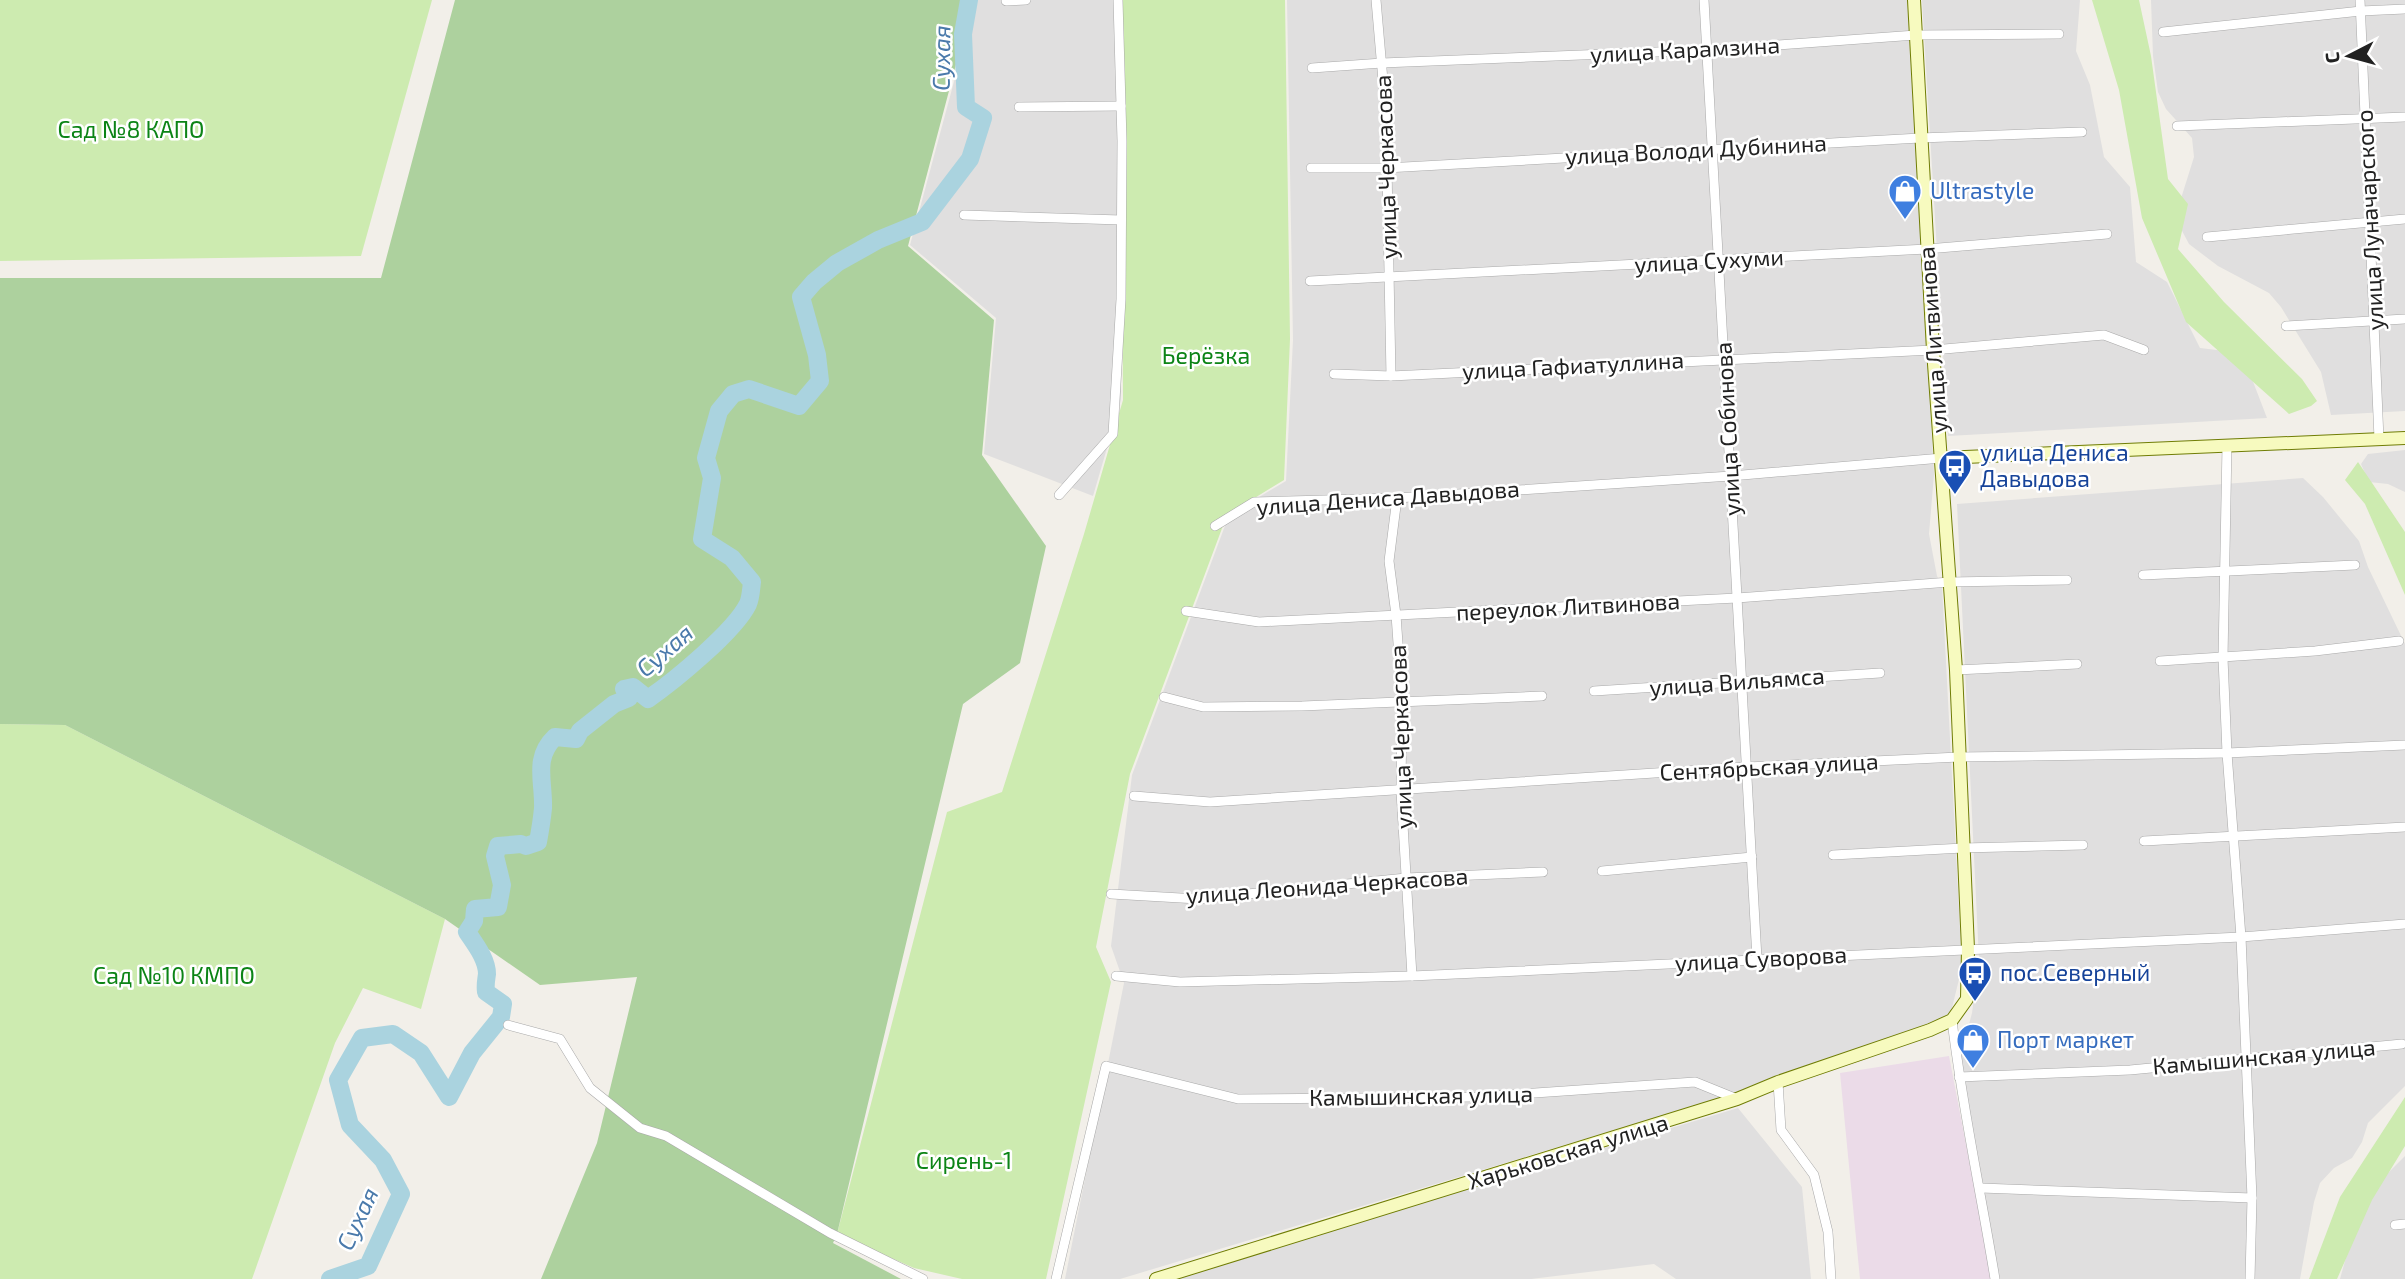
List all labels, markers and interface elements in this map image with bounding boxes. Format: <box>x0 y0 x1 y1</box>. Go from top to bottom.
north arrow <box>2314 21 2384 91</box>
water label: Сухая <box>925 25 956 91</box>
street label: улица Карамзина <box>1589 30 1781 69</box>
text: С <box>2320 51 2344 65</box>
street label: улица Черкасова <box>1368 74 1403 260</box>
street label: улица Луначарского <box>2349 109 2390 331</box>
park label: Сад №8 КАПО <box>58 115 204 143</box>
street label: улица Володи Дубинина <box>1564 128 1828 171</box>
shop icon: Ultrastyle <box>1886 172 1924 221</box>
place label: Ultrastyle <box>1930 176 2034 204</box>
street label: улица Сухуми <box>1633 242 1784 279</box>
street label: улица Литвинова <box>1912 246 1953 434</box>
park label: Берёзка <box>1162 341 1250 369</box>
street label: улица Собинова <box>1708 341 1747 517</box>
street label: улица Гафиатуллина <box>1461 345 1685 386</box>
place label: улица Дениса Давыдова <box>1980 438 2129 492</box>
bus stop icon: улица Дениса Давыдова <box>1936 447 1974 496</box>
street label: улица Дениса Давыдова <box>1255 474 1521 521</box>
street label: переулок Литвинова <box>1455 586 1681 627</box>
water label: Сухая <box>630 617 698 682</box>
street label: улица Черкасова <box>1383 644 1418 830</box>
street label: улица Вильямса <box>1648 661 1826 702</box>
street label: Сентябрьская улица <box>1659 746 1879 787</box>
street label: улица Леонида Черкасова <box>1185 861 1469 910</box>
street label: улица Суворова <box>1674 940 1848 977</box>
bus stop icon: пос.Северный <box>1956 954 1994 1003</box>
place label: пос.Северный <box>2000 958 2150 986</box>
park label: Сад №10 КМПО <box>93 961 255 989</box>
shop icon: Порт маркет <box>1954 1021 1992 1070</box>
place label: Порт маркет <box>1997 1025 2134 1053</box>
street label: Камышинская улица <box>2151 1032 2377 1081</box>
street label: Камышинская улица <box>1309 1079 1533 1112</box>
street label: Харьковская улица <box>1464 1107 1672 1196</box>
park label: Сирень-1 <box>916 1146 1012 1174</box>
water label: Сухая <box>330 1182 384 1254</box>

